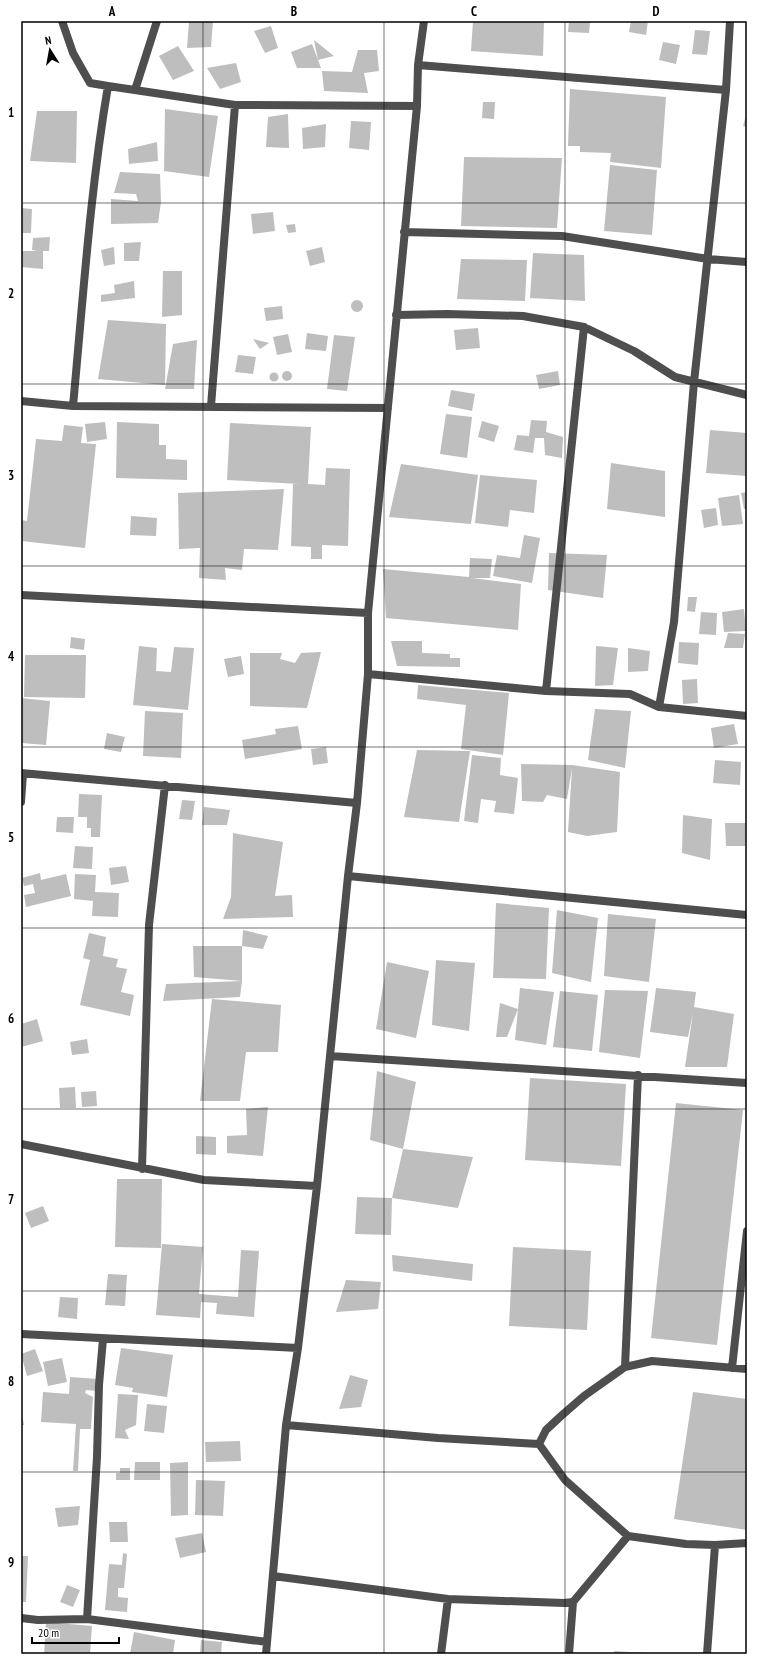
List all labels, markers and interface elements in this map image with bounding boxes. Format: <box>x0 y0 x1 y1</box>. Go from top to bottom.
text: A <box>108 3 116 20</box>
text: B <box>291 3 297 20</box>
text: C <box>471 3 477 20</box>
text: D <box>653 3 660 20</box>
north arrow <box>30 30 70 70</box>
text: N <box>44 33 52 48</box>
text: 1 <box>8 104 14 121</box>
text: 2 <box>8 285 14 302</box>
text: 3 <box>8 467 14 484</box>
text: 4 <box>8 648 15 665</box>
text: 5 <box>8 829 14 846</box>
text: 6 <box>8 1010 14 1027</box>
text: 7 <box>8 1191 14 1208</box>
text: 8 <box>8 1373 14 1390</box>
text: 9 <box>8 1554 14 1571</box>
scale bar <box>32 1619 119 1645</box>
text: 20 m <box>38 1625 59 1640</box>

